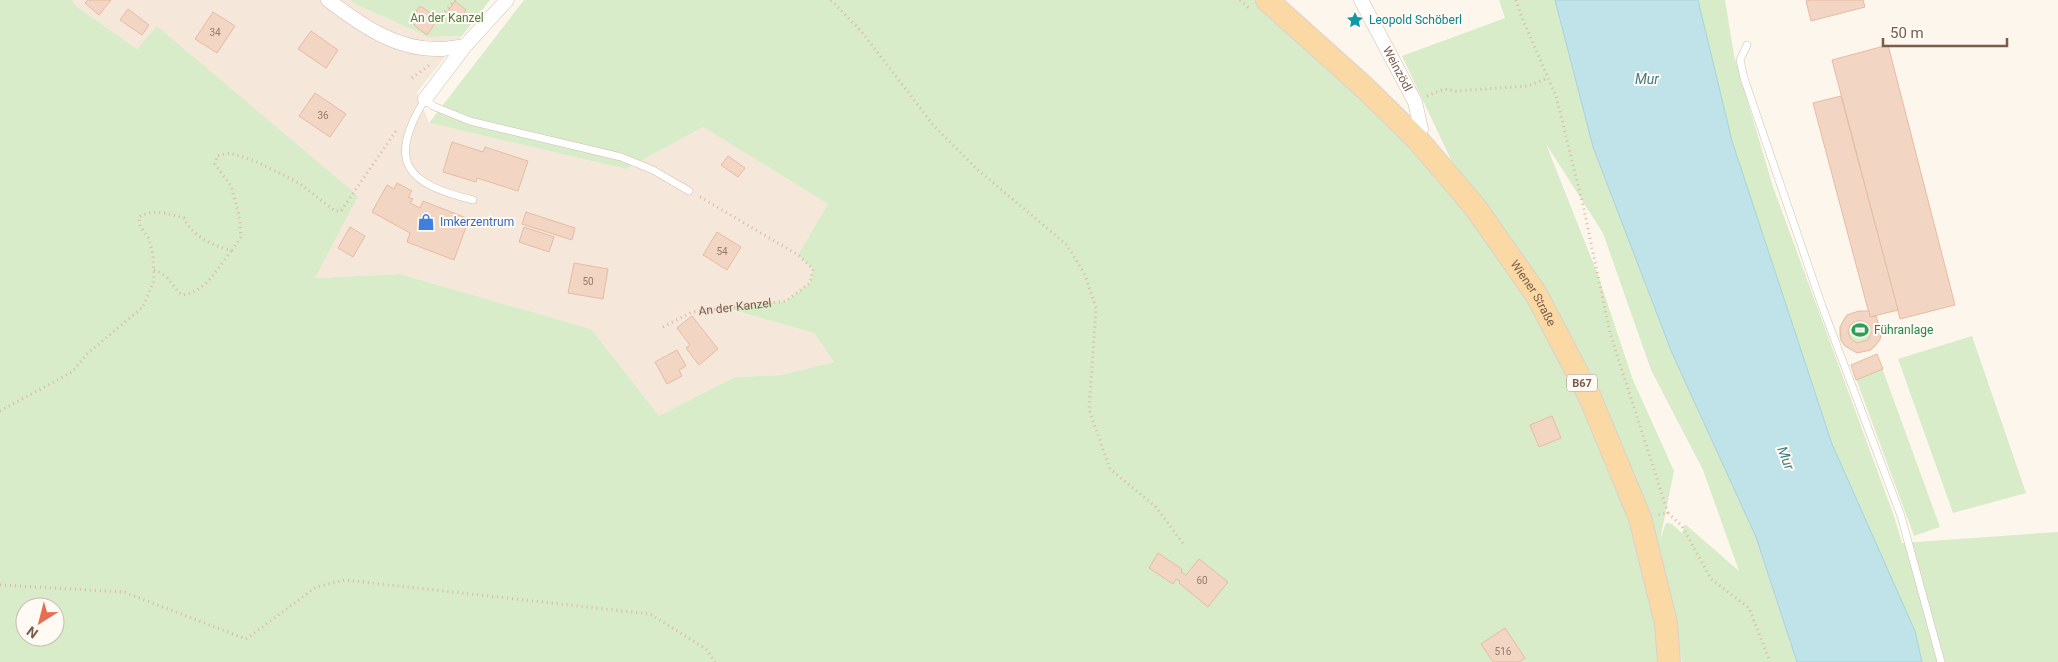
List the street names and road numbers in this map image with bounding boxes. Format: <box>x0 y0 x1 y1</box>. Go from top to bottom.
street label: Weinzödl <box>1380 44 1415 94</box>
street label: Wiener Straße <box>1507 257 1559 329</box>
street label: An der Kanzel <box>698 296 772 318</box>
road number: B67 <box>1567 374 1597 392</box>

